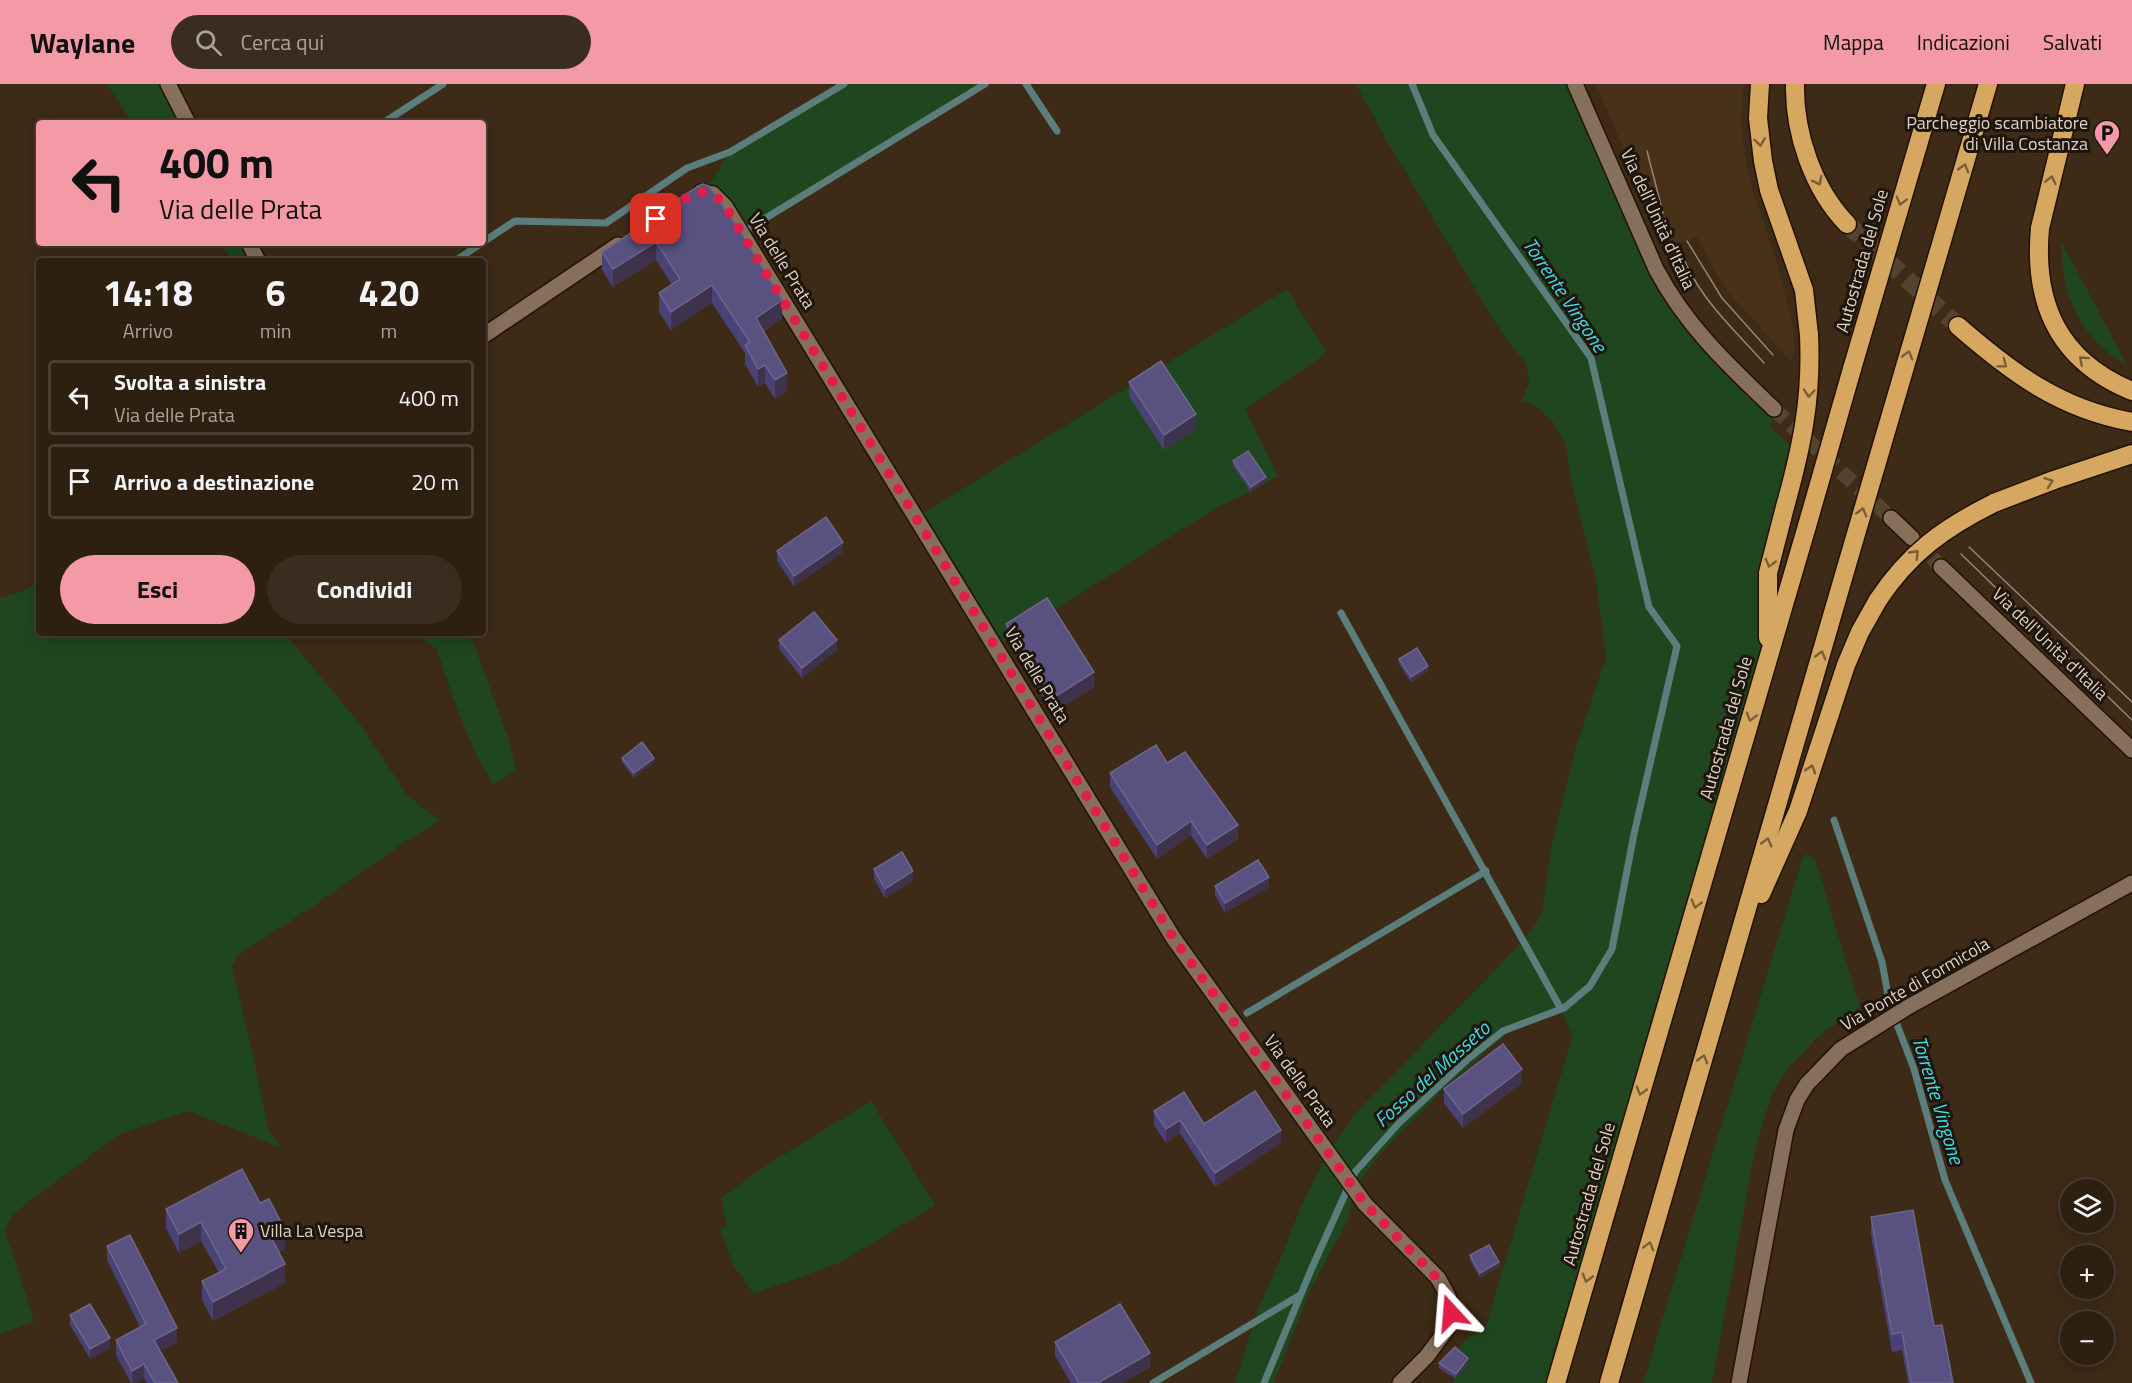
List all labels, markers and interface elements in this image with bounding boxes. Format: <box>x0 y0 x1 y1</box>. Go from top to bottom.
search box <box>171 15 591 69</box>
text: Waylane <box>30 21 135 64</box>
text: Cerca qui <box>240 25 324 59</box>
icon: search <box>192 26 225 59</box>
text: Mappa <box>1823 26 1884 58</box>
text: Indicazioni <box>1917 26 2010 58</box>
text: Salvati <box>2043 26 2102 58</box>
place label: Parcheggio scambiatore di Villa Costanza <box>1906 109 2088 157</box>
parking icon: Parcheggio scambiatore di Villa Costanza <box>2092 118 2122 156</box>
text: 400 m <box>159 130 274 194</box>
one-way arrow <box>1754 138 1766 147</box>
icon: left <box>60 144 138 222</box>
street label: Via dell'Unità d'Italia <box>1614 144 1703 294</box>
one-way arrow <box>1957 163 1969 173</box>
one-way arrow <box>1811 174 1823 185</box>
one-way arrow <box>2044 175 2057 185</box>
street label: Autostrada del Sole <box>1828 186 1895 336</box>
text: Via delle Prata <box>159 188 322 229</box>
pin <box>630 193 681 244</box>
one-way arrow <box>1896 195 1908 205</box>
icon: arrive <box>639 202 672 235</box>
street label: Via delle Prata <box>742 208 823 314</box>
water label: Torrente Vingone <box>1515 231 1616 360</box>
text: 14:18 <box>103 265 193 320</box>
text: 6 <box>266 265 286 320</box>
text: 420 <box>359 265 419 320</box>
text: Arrivo <box>123 315 173 346</box>
text: min <box>260 315 292 346</box>
text: m <box>380 315 397 346</box>
one-way arrow <box>1901 350 1913 361</box>
one-way arrow <box>2079 356 2090 367</box>
one-way arrow <box>1996 357 2007 368</box>
text: Svolta a sinistra <box>114 365 266 399</box>
icon: left <box>63 381 96 414</box>
text: 400 m <box>399 381 459 415</box>
one-way arrow <box>1803 388 1816 398</box>
text: Via delle Prata <box>114 399 235 430</box>
icon: arrive <box>63 465 96 498</box>
text: Arrivo a destinazione <box>114 465 314 499</box>
text: 20 m <box>411 465 459 499</box>
one-way arrow <box>2043 477 2054 489</box>
one-way arrow <box>1855 507 1867 518</box>
one-way arrow <box>1908 551 1919 561</box>
button: Esci <box>60 555 255 624</box>
button: Condividi <box>267 555 462 624</box>
one-way arrow <box>1765 558 1778 568</box>
street label: Via dell'Unità d'Italia <box>1986 581 2115 706</box>
street label: Via delle Prata <box>998 621 1077 728</box>
one-way arrow <box>1814 650 1826 661</box>
street label: Autostrada del Sole <box>1692 653 1759 803</box>
one-way arrow <box>1746 711 1758 721</box>
one-way arrow <box>1804 764 1817 775</box>
one-way arrow <box>1760 837 1772 848</box>
one-way arrow <box>1691 898 1703 908</box>
street label: Via Ponte di Formicola <box>1835 930 1994 1037</box>
water label: Fosso del Masseto <box>1367 1012 1497 1134</box>
street label: Via delle Prata <box>1258 1029 1343 1133</box>
water label: Torrente Vingone <box>1904 1032 1973 1169</box>
one-way arrow <box>1696 1054 1708 1065</box>
one-way arrow <box>1636 1085 1648 1096</box>
street label: Autostrada del Sole <box>1555 1119 1622 1269</box>
map controls <box>2060 1179 2114 1365</box>
button: layers <box>2060 1179 2114 1233</box>
building icon: Villa La Vespa <box>226 1216 256 1254</box>
place label: Villa La Vespa <box>260 1217 363 1244</box>
one-way arrow <box>1642 1241 1654 1252</box>
button: + <box>2060 1245 2114 1299</box>
one-way arrow <box>1582 1272 1594 1283</box>
position arrow <box>1419 1281 1483 1345</box>
button: − <box>2060 1311 2114 1365</box>

